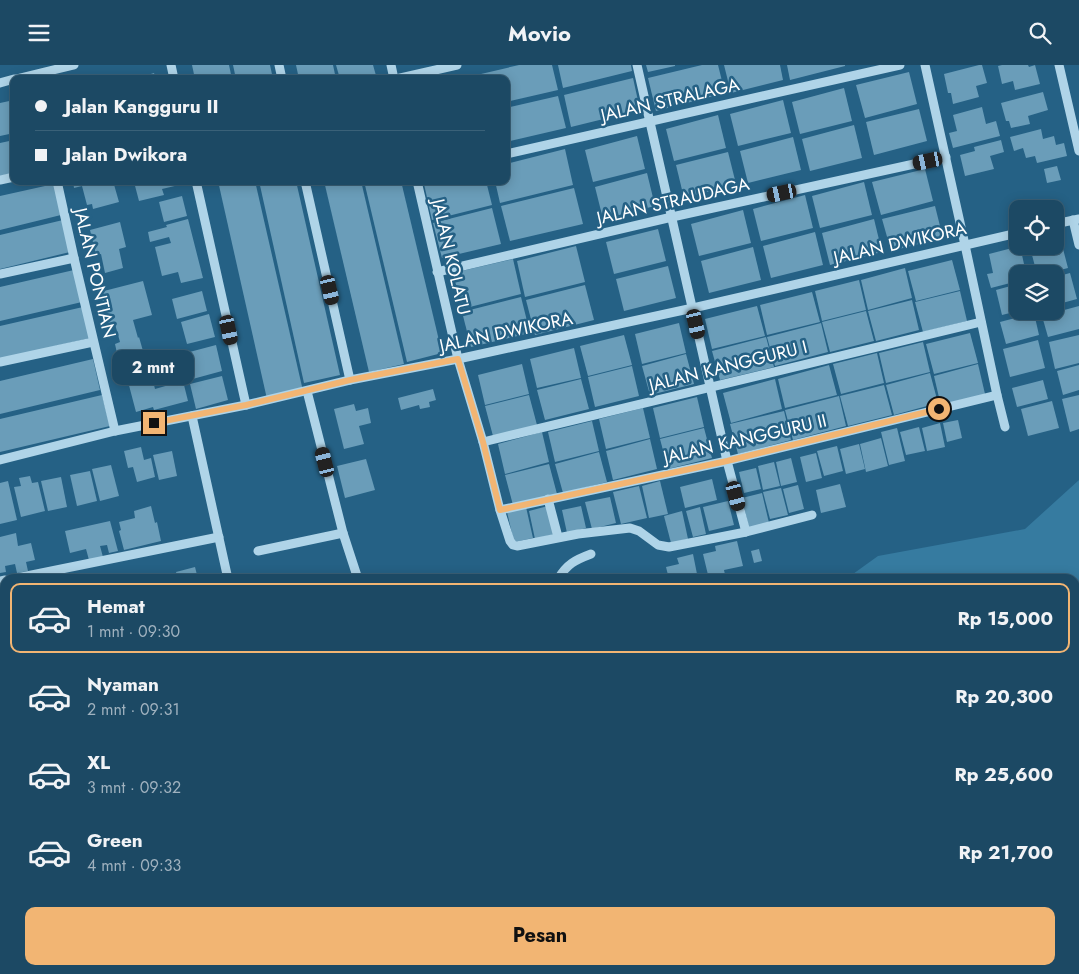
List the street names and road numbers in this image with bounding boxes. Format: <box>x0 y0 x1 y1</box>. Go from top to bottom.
street label: JALAN STRALAGA <box>596 71 742 129</box>
street label: JALAN STRAUDAGA <box>592 171 752 232</box>
street label: JALAN KOLATU <box>425 194 477 318</box>
street label: JALAN PONTIAN <box>67 203 123 341</box>
street label: JALAN DWIKORA <box>829 215 969 271</box>
street label: JALAN DWIKORA <box>435 305 575 359</box>
street label: JALAN KANGGURU I <box>644 334 810 399</box>
street label: JALAN KANGGURU II <box>659 408 829 471</box>

